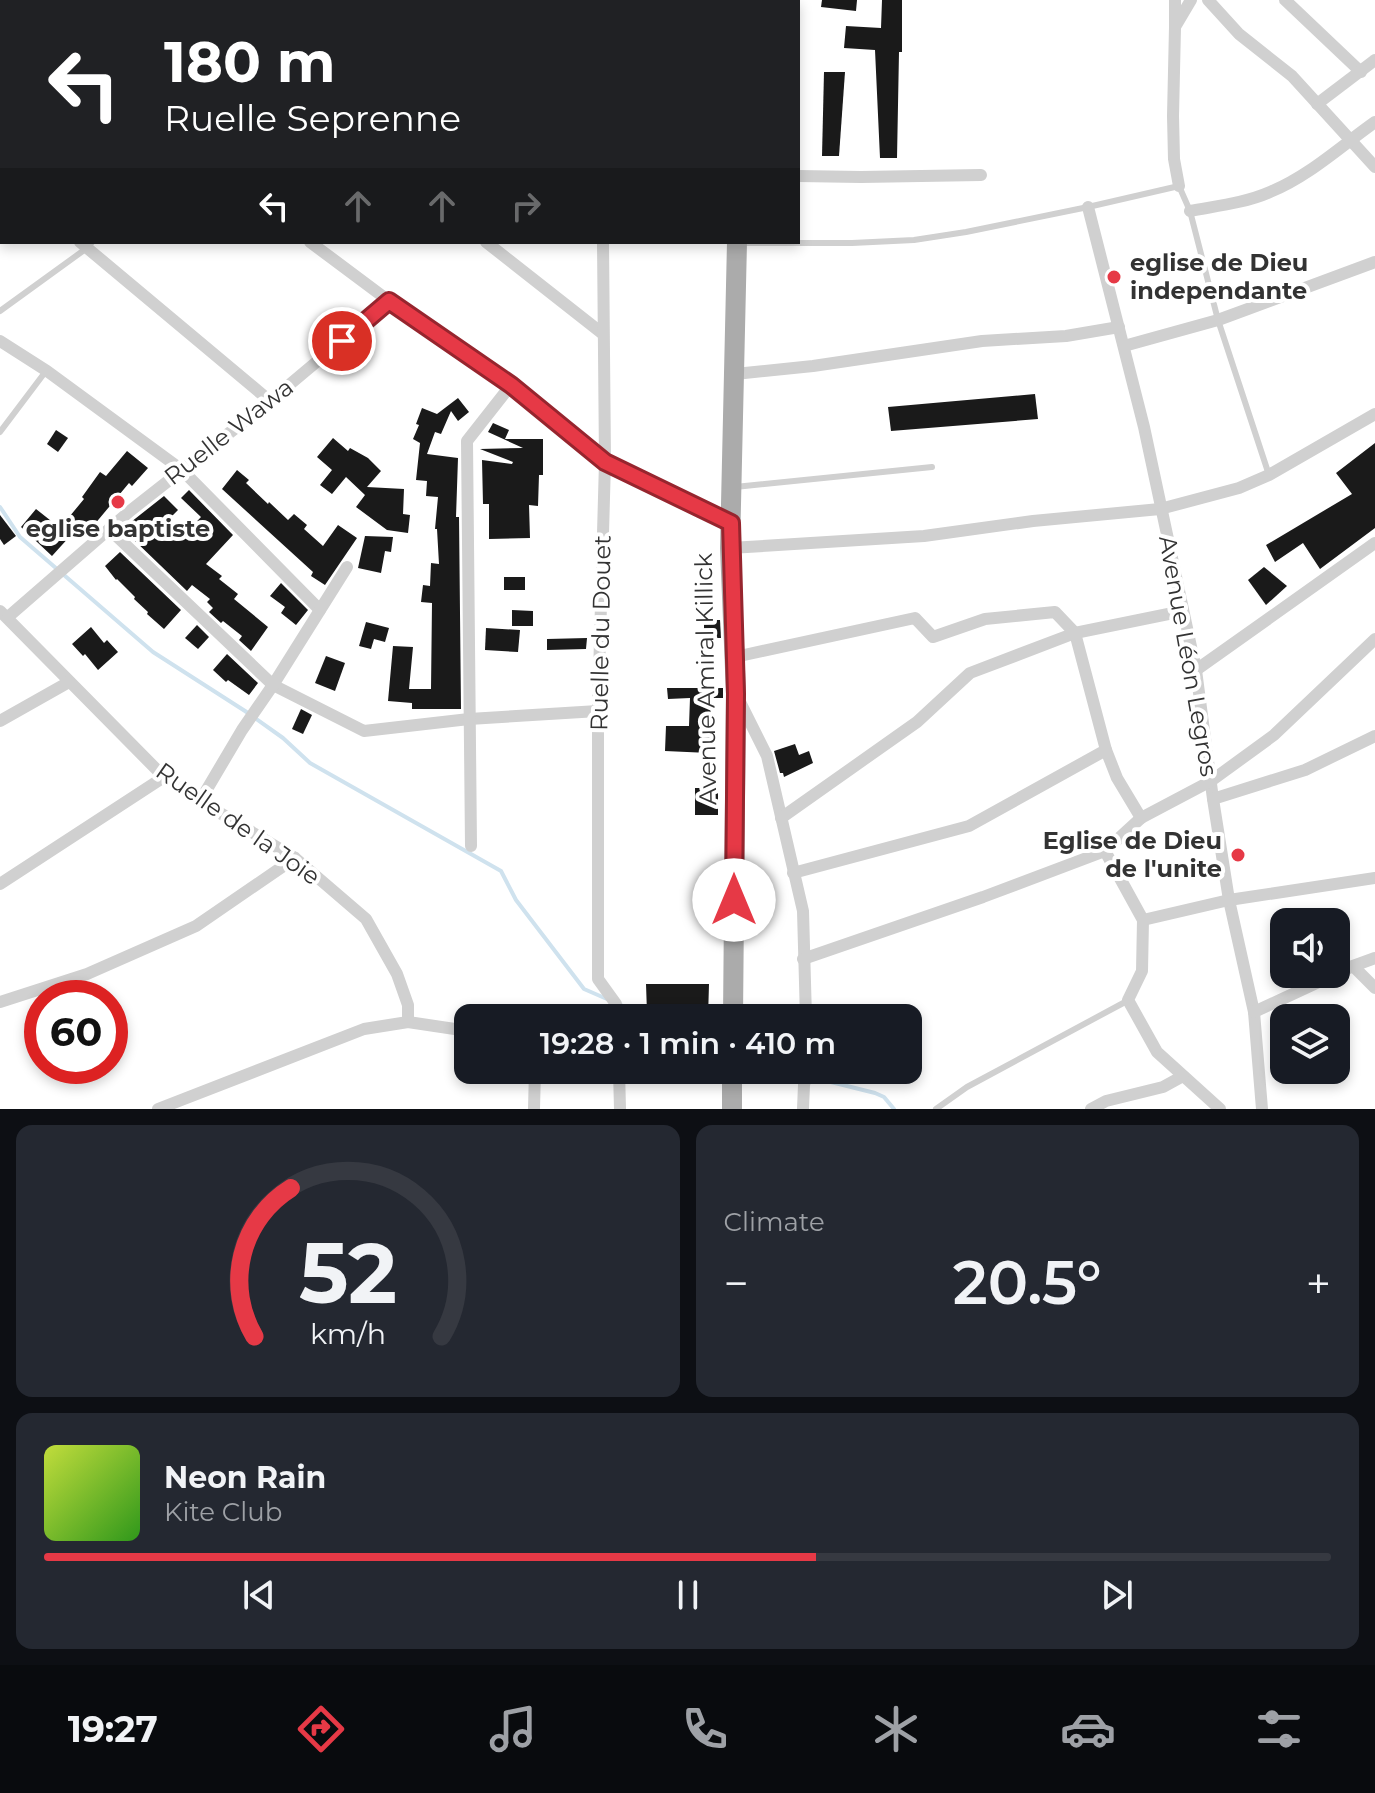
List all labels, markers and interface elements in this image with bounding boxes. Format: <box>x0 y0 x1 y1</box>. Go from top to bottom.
text: 180 m <box>164 28 336 96</box>
icon: left <box>32 32 136 136</box>
text: Ruelle Seprenne <box>164 96 461 140</box>
icon: left <box>252 184 296 228</box>
icon: ahead <box>336 184 380 228</box>
icon: ahead <box>420 184 464 228</box>
icon: right <box>504 184 548 228</box>
place label: eglise de Dieu independante <box>1130 248 1308 305</box>
marker: eglise de Dieu independante <box>1105 268 1123 286</box>
pin <box>308 307 376 375</box>
icon: arrive <box>320 319 364 363</box>
street label: Ruelle Wawa <box>158 372 299 491</box>
marker: eglise baptiste <box>109 493 127 511</box>
place label: eglise baptiste <box>26 514 210 543</box>
street label: Avenue Léon Legros <box>1153 533 1224 779</box>
street label: Ruelle du Douet <box>584 535 617 731</box>
street label: Avenue Amiral Killick <box>689 552 722 805</box>
street label: Ruelle de la Joie <box>151 756 326 891</box>
place label: Eglise de Dieu de l'unite <box>1043 826 1222 883</box>
marker: Eglise de Dieu de l'unite <box>1229 846 1247 864</box>
position arrow <box>692 858 776 942</box>
map controls <box>1270 908 1350 1084</box>
button: sound <box>1270 908 1350 988</box>
speed limit sign: 60 <box>24 980 128 1084</box>
button: layers <box>1270 1004 1350 1084</box>
text: 19:28 · 1 min · 410 m <box>540 1025 836 1062</box>
text: Climate <box>724 1206 825 1238</box>
text: 52 <box>299 1222 397 1324</box>
text: 20.5° <box>953 1246 1102 1319</box>
text: − <box>724 1256 749 1310</box>
text: + <box>1306 1256 1331 1310</box>
text: km/h <box>310 1316 386 1351</box>
text: Neon Rain <box>164 1459 326 1496</box>
text: Kite Club <box>164 1496 282 1528</box>
icon: previous <box>237 1573 281 1617</box>
icon: pause <box>666 1573 710 1617</box>
icon: next <box>1095 1573 1139 1617</box>
icon: directions <box>293 1701 349 1757</box>
icon: music <box>485 1701 541 1757</box>
icon: phone <box>677 1701 733 1757</box>
icon: climate <box>868 1701 924 1757</box>
icon: car <box>1060 1701 1116 1757</box>
icon: filters <box>1251 1701 1307 1757</box>
text: 19:27 <box>68 1707 158 1751</box>

